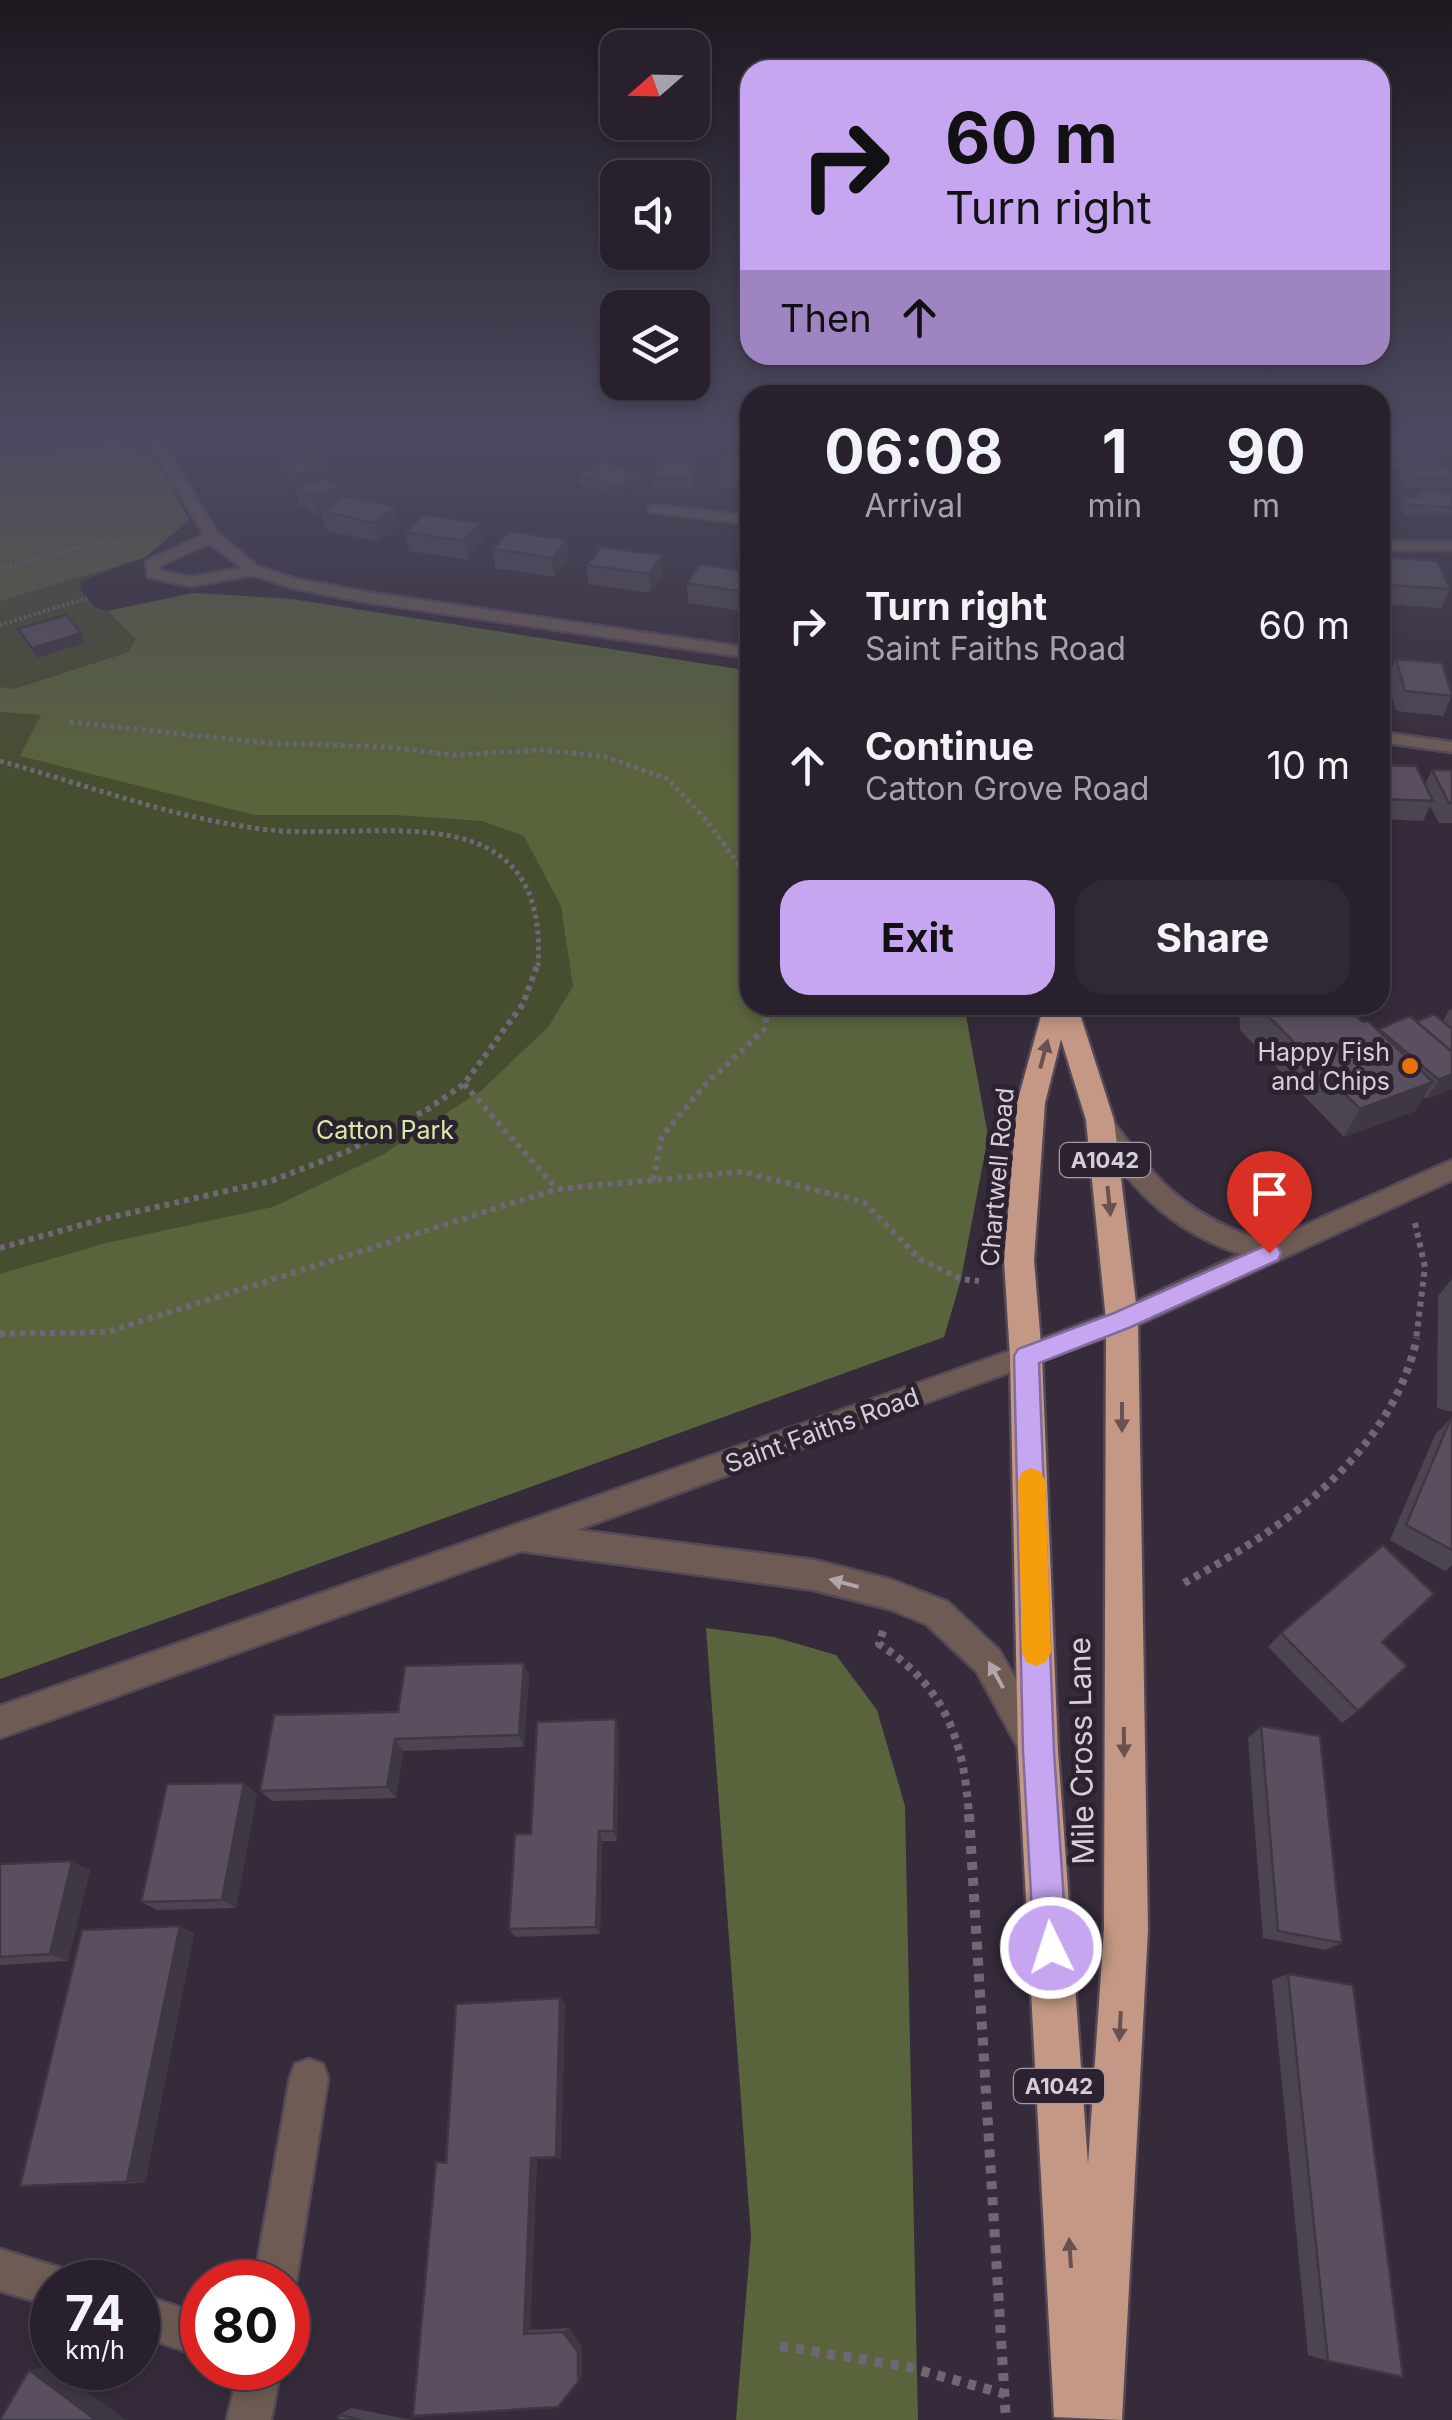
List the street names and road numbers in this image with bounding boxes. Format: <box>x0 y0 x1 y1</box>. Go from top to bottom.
street label: Chartwell Road <box>974 1086 1020 1268</box>
road number: A1042 <box>1060 1143 1150 1177</box>
street label: Saint Faiths Road <box>721 1381 923 1479</box>
street label: Mile Cross Lane <box>1061 1637 1101 1865</box>
road number: A1042 <box>1014 2069 1104 2103</box>

